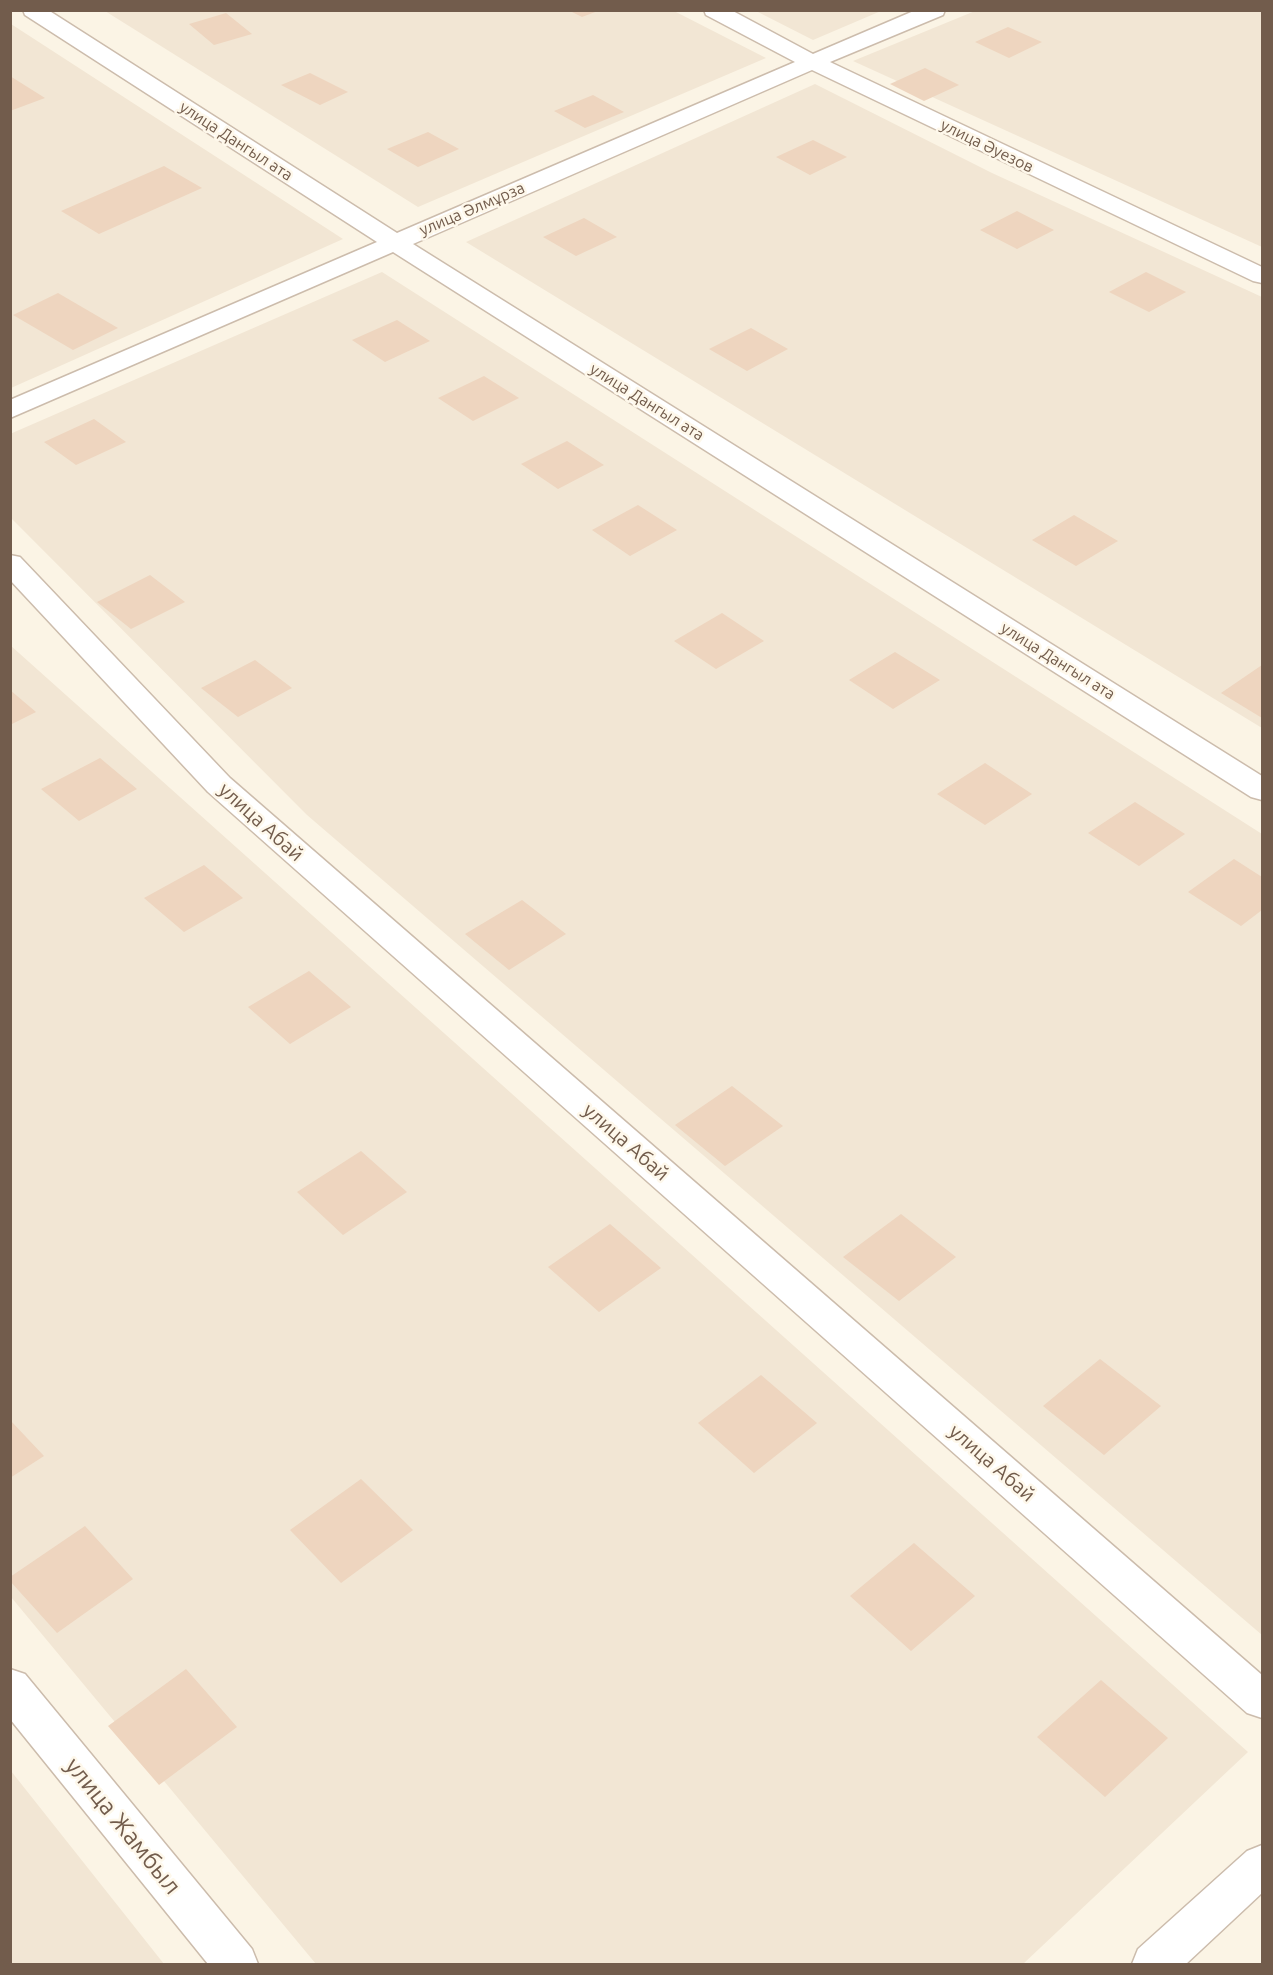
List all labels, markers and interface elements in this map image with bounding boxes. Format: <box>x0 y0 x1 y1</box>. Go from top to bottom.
street label: улица Дангыл ата <box>176 97 296 185</box>
street label: улица Әуезов <box>937 115 1037 177</box>
street label: улица Әлмұрза <box>416 178 528 240</box>
street label: улица Дангыл ата <box>586 359 708 445</box>
street label: улица Дангыл ата <box>997 618 1119 704</box>
street label: улица Абай <box>214 778 308 866</box>
street label: улица Абай <box>578 1098 674 1186</box>
street label: улица Абай <box>944 1419 1040 1507</box>
street label: улица Жамбыл <box>59 1752 187 1900</box>

